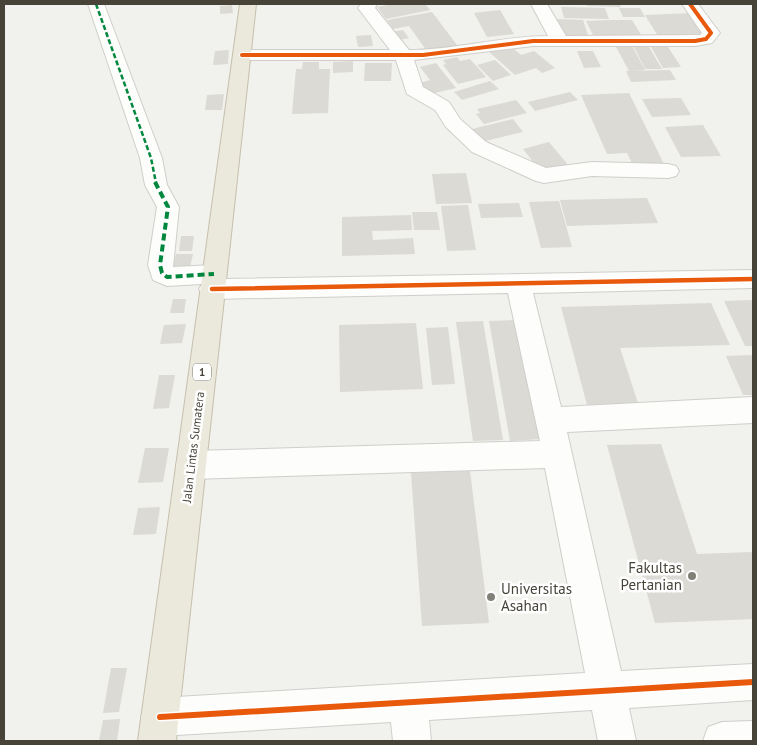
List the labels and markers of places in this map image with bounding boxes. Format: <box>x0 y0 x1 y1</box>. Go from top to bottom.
place label: Fakultas Pertanian <box>621 558 682 594</box>
marker: Fakultas Pertanian <box>686 570 698 582</box>
place label: Universitas Asahan <box>501 579 572 615</box>
marker: Universitas Asahan <box>485 591 497 603</box>

